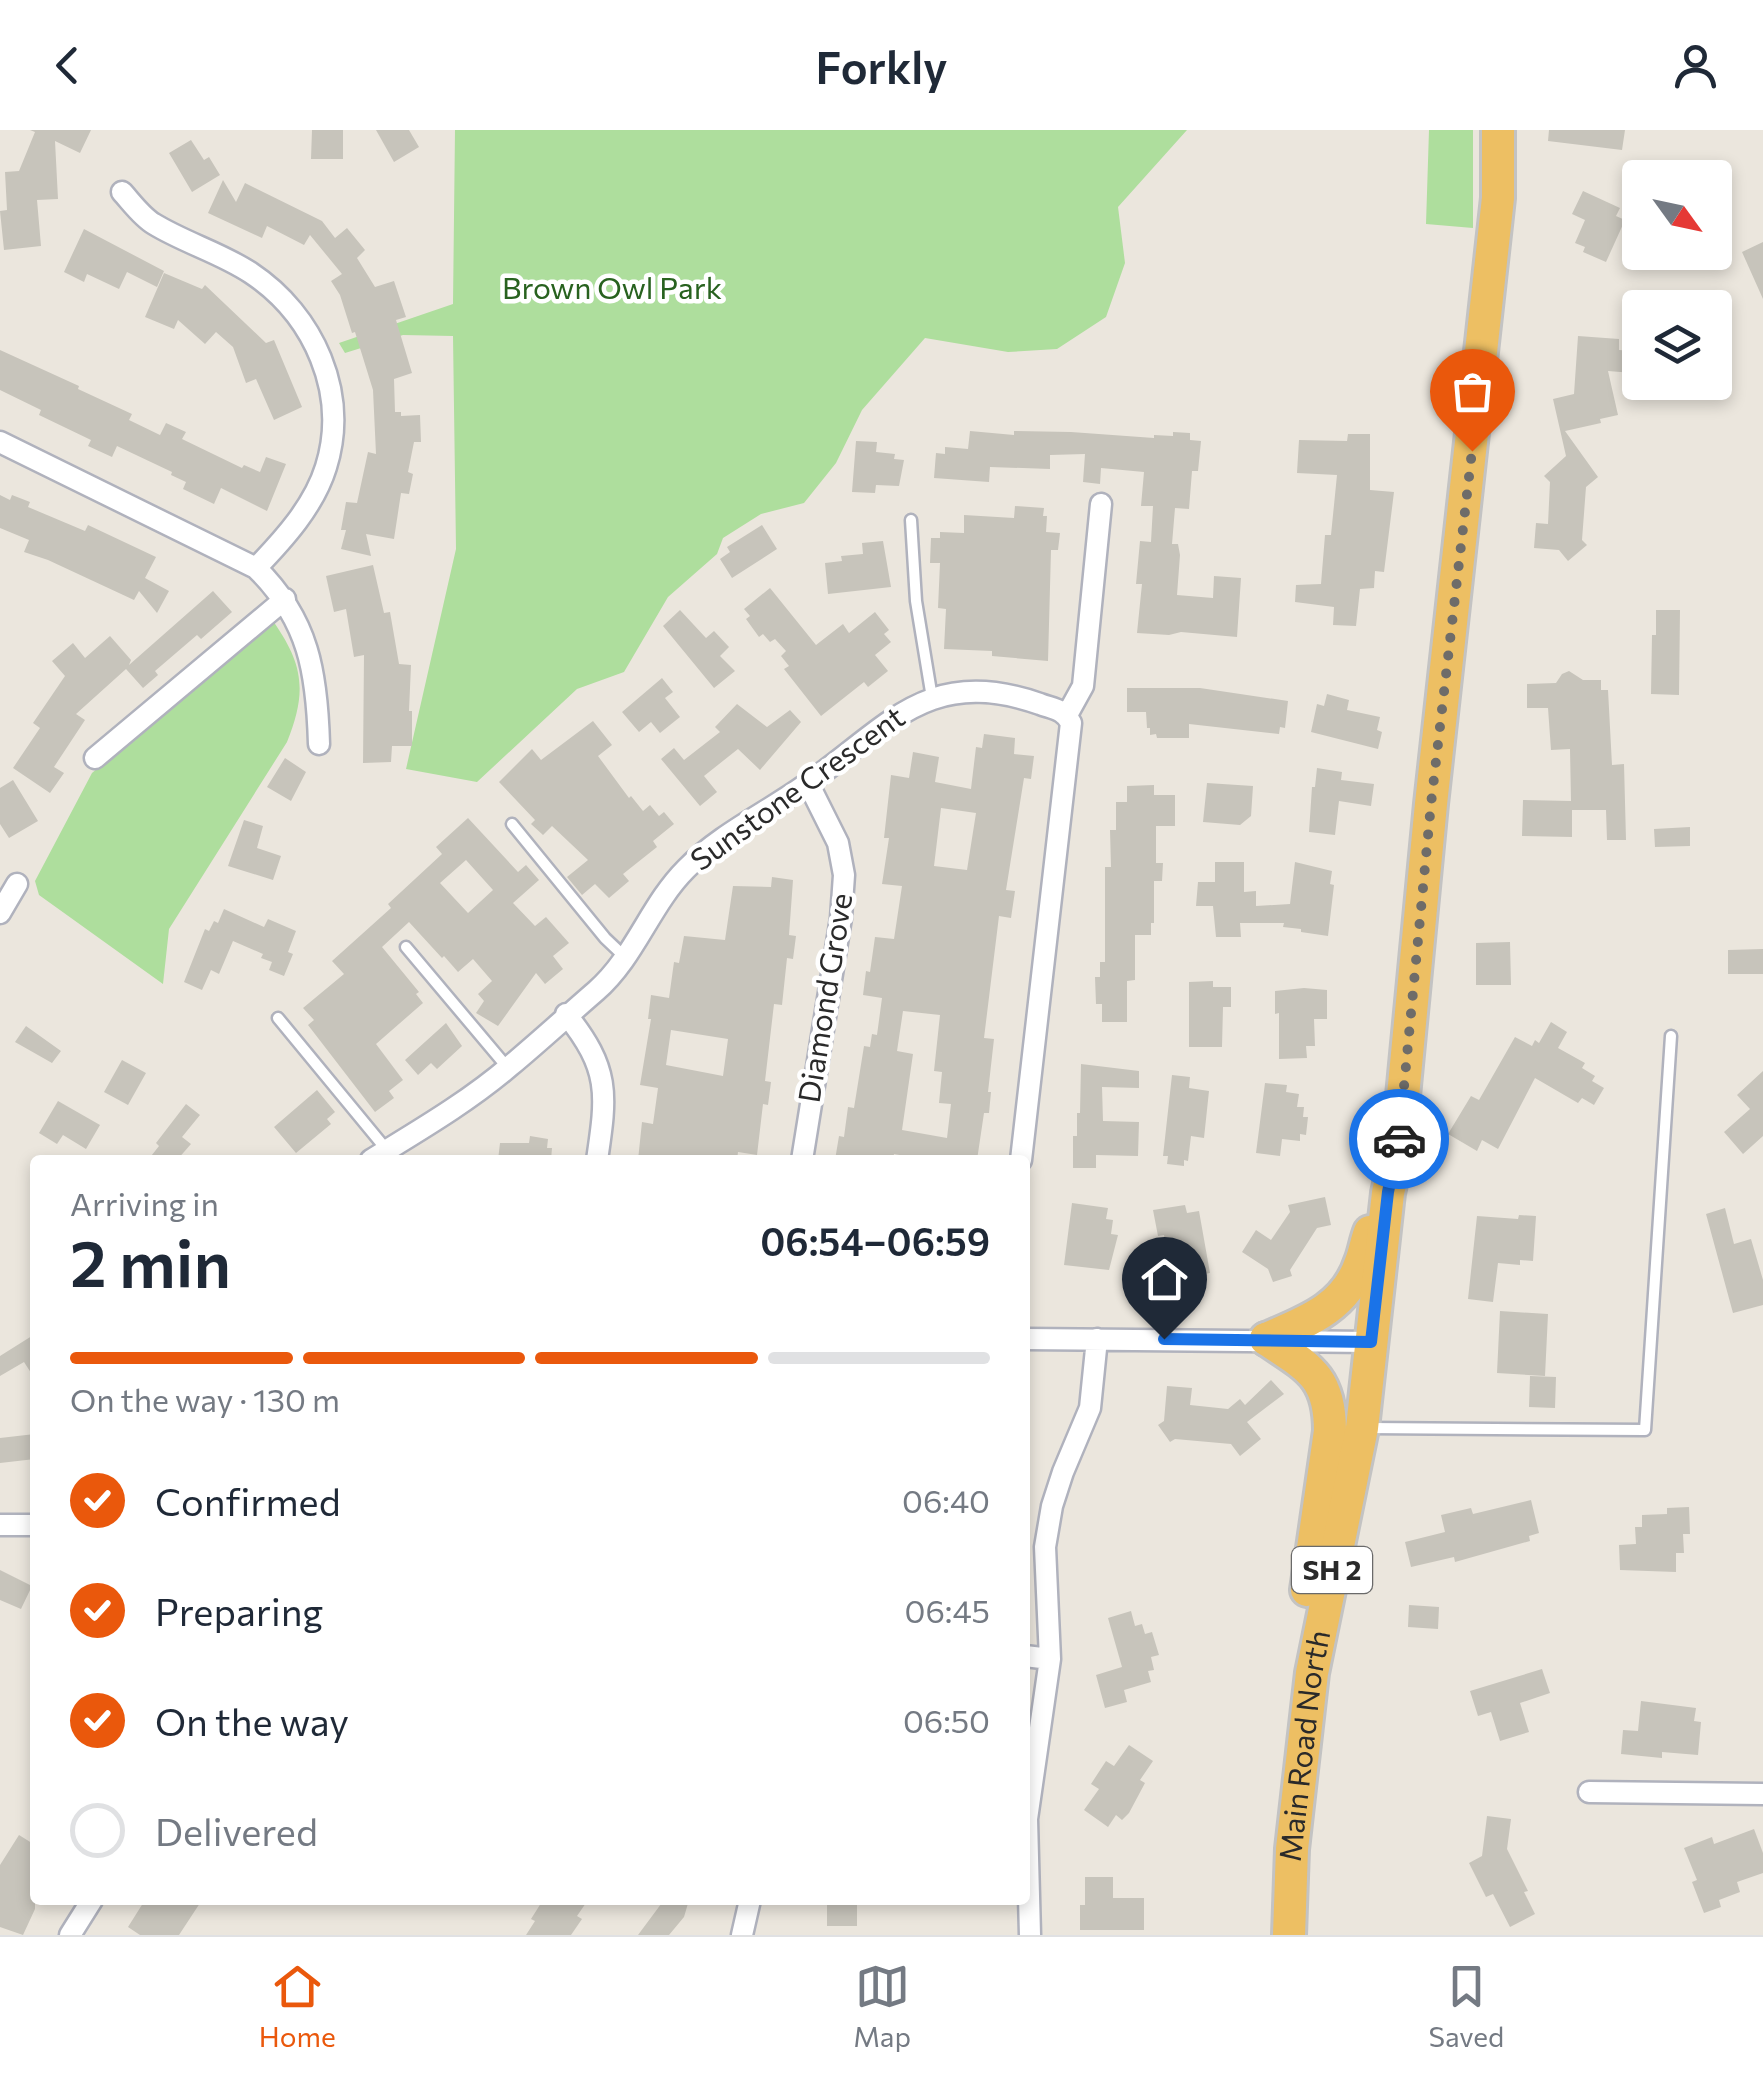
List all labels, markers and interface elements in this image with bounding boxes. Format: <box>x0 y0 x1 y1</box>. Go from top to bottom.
icon: back <box>40 38 95 93</box>
text: Forkly <box>815 38 948 93</box>
icon: person <box>1668 38 1723 93</box>
north arrow <box>1622 160 1732 270</box>
map controls <box>1622 160 1732 400</box>
park label: Brown Owl Park <box>502 268 722 305</box>
button: layers <box>1622 290 1732 400</box>
pin <box>1430 349 1515 452</box>
icon: bag <box>1445 364 1500 419</box>
street label: Sunstone Crescent <box>682 697 911 877</box>
street label: Diamond Grove <box>789 890 858 1105</box>
courier <box>1349 1089 1449 1189</box>
icon: car <box>1372 1112 1427 1167</box>
text: Arriving in <box>70 1183 219 1223</box>
text: 06:54–06:59 <box>760 1217 990 1264</box>
text: 2 min <box>70 1221 231 1300</box>
pin <box>1122 1237 1207 1340</box>
icon: home <box>1137 1252 1192 1307</box>
text: On the way · 130 m <box>70 1379 340 1419</box>
icon: check <box>70 1473 125 1528</box>
text: Confirmed <box>155 1477 341 1524</box>
text: 06:40 <box>902 1480 990 1520</box>
road number: SH 2 <box>1292 1547 1372 1593</box>
icon: check <box>70 1583 125 1638</box>
text: Preparing <box>155 1587 323 1634</box>
text: 06:45 <box>905 1590 990 1630</box>
street label: Main Road North <box>1270 1626 1336 1863</box>
icon: check <box>70 1693 125 1748</box>
text: On the way <box>155 1697 349 1744</box>
text: 06:50 <box>903 1700 990 1740</box>
text: Delivered <box>155 1807 318 1854</box>
tab: Home <box>259 1959 336 2053</box>
tab: Map <box>853 1959 911 2053</box>
tab: Saved <box>1429 1959 1504 2053</box>

